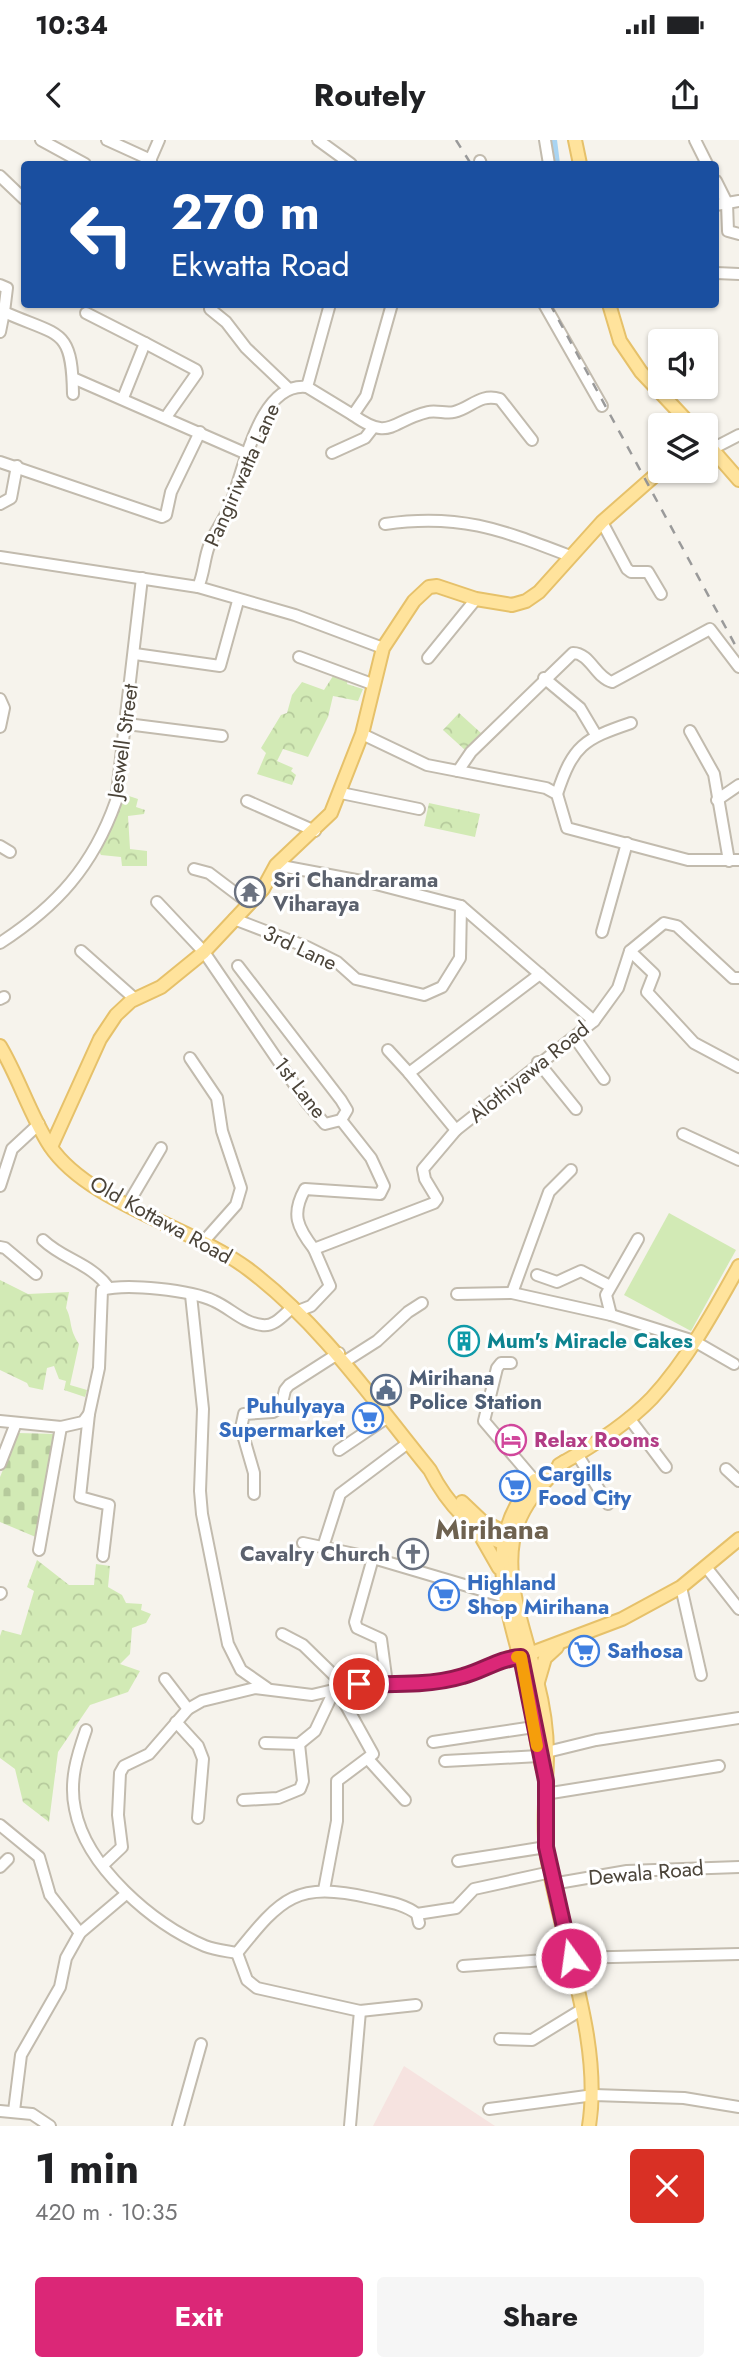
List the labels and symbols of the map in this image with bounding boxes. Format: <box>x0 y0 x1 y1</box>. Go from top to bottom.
street label: Pangiriwatta Lane <box>197 398 287 552</box>
street label: Jeswell Street <box>100 682 146 803</box>
place label: Sri Chandrarama Viharaya <box>272 865 438 919</box>
temple icon: Sri Chandrarama Viharaya <box>233 875 267 909</box>
street label: 3rd Lane <box>258 918 342 978</box>
street label: Alothiyawa Road <box>462 1014 596 1130</box>
street label: 1st Lane <box>266 1051 334 1125</box>
street label: Old Kottawa Road <box>84 1168 238 1272</box>
building icon: Mum's Miracle Cakes <box>447 1324 481 1358</box>
place label: Mum's Miracle Cakes <box>487 1326 693 1356</box>
place label: Mirihana Police Station <box>409 1363 542 1417</box>
public building icon: Mirihana Police Station <box>369 1373 403 1407</box>
place label: Puhulyaya Supermarket <box>218 1391 345 1445</box>
supermarket icon: Puhulyaya Supermarket <box>351 1401 385 1435</box>
hotel icon: Relax Rooms <box>494 1423 528 1457</box>
place label: Relax Rooms <box>534 1425 660 1455</box>
place label: Cargills Food City <box>538 1459 632 1513</box>
supermarket icon: Cargills Food City <box>498 1469 532 1503</box>
district label: Mirihana <box>435 1509 549 1550</box>
church icon: Cavalry Church <box>396 1537 430 1571</box>
place label: Cavalry Church <box>240 1539 390 1569</box>
place label: Highland Shop Mirihana <box>467 1568 609 1622</box>
supermarket icon: Highland Shop Mirihana <box>427 1578 461 1612</box>
supermarket icon: Sathosa <box>567 1634 601 1668</box>
place label: Sathosa <box>607 1636 683 1666</box>
pin <box>329 1654 389 1714</box>
street label: Dewala Road <box>587 1853 705 1893</box>
position arrow <box>534 1921 608 1995</box>

